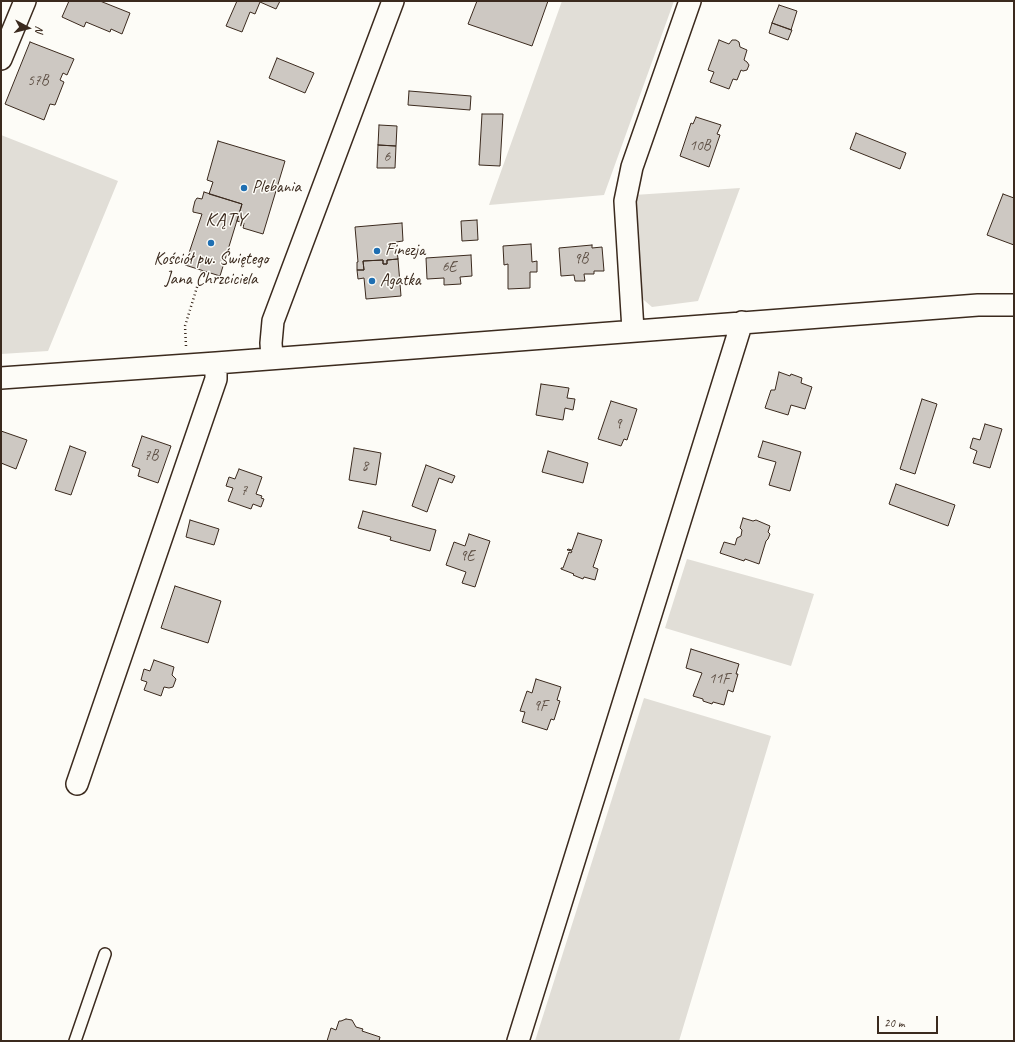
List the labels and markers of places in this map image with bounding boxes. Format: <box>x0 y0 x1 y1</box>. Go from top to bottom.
place label: Plebania <box>252 178 301 198</box>
marker: Plebania <box>239 183 249 193</box>
marker: Kościół pw. Świętego Jana Chrzciciela <box>206 238 216 248</box>
place label: Finezja <box>385 241 425 261</box>
marker: Finezja <box>372 246 382 256</box>
place label: Kościół pw. Świętego Jana Chrzciciela <box>154 250 268 290</box>
place label: Agatka <box>380 271 421 291</box>
marker: Agatka <box>367 276 377 286</box>

